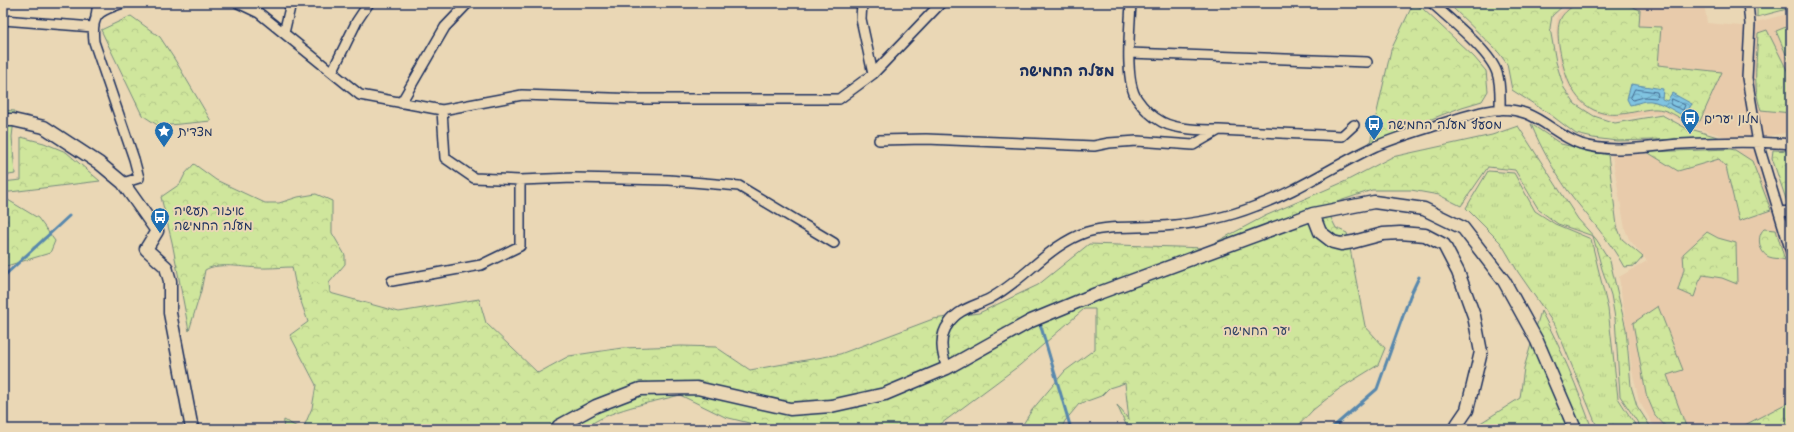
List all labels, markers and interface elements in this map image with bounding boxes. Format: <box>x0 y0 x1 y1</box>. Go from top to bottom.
district label: מעלה החמישה <box>1019 62 1115 80</box>
bus stop icon: מלון יערים <box>1679 107 1701 135</box>
place label: מלון יערים <box>1704 111 1759 126</box>
bus stop icon: מסעף מעלה החמישה <box>1363 113 1385 141</box>
place label: מסעף מעלה החמישה <box>1388 117 1502 132</box>
place icon: מצדית <box>153 120 175 148</box>
place label: מצדית <box>177 124 213 139</box>
place label: איזור תעשיה מעלה החמישה <box>174 203 253 233</box>
bus stop icon: איזור תעשיה מעלה החמישה <box>149 206 171 234</box>
park label: יער החמישה <box>1223 323 1291 338</box>

